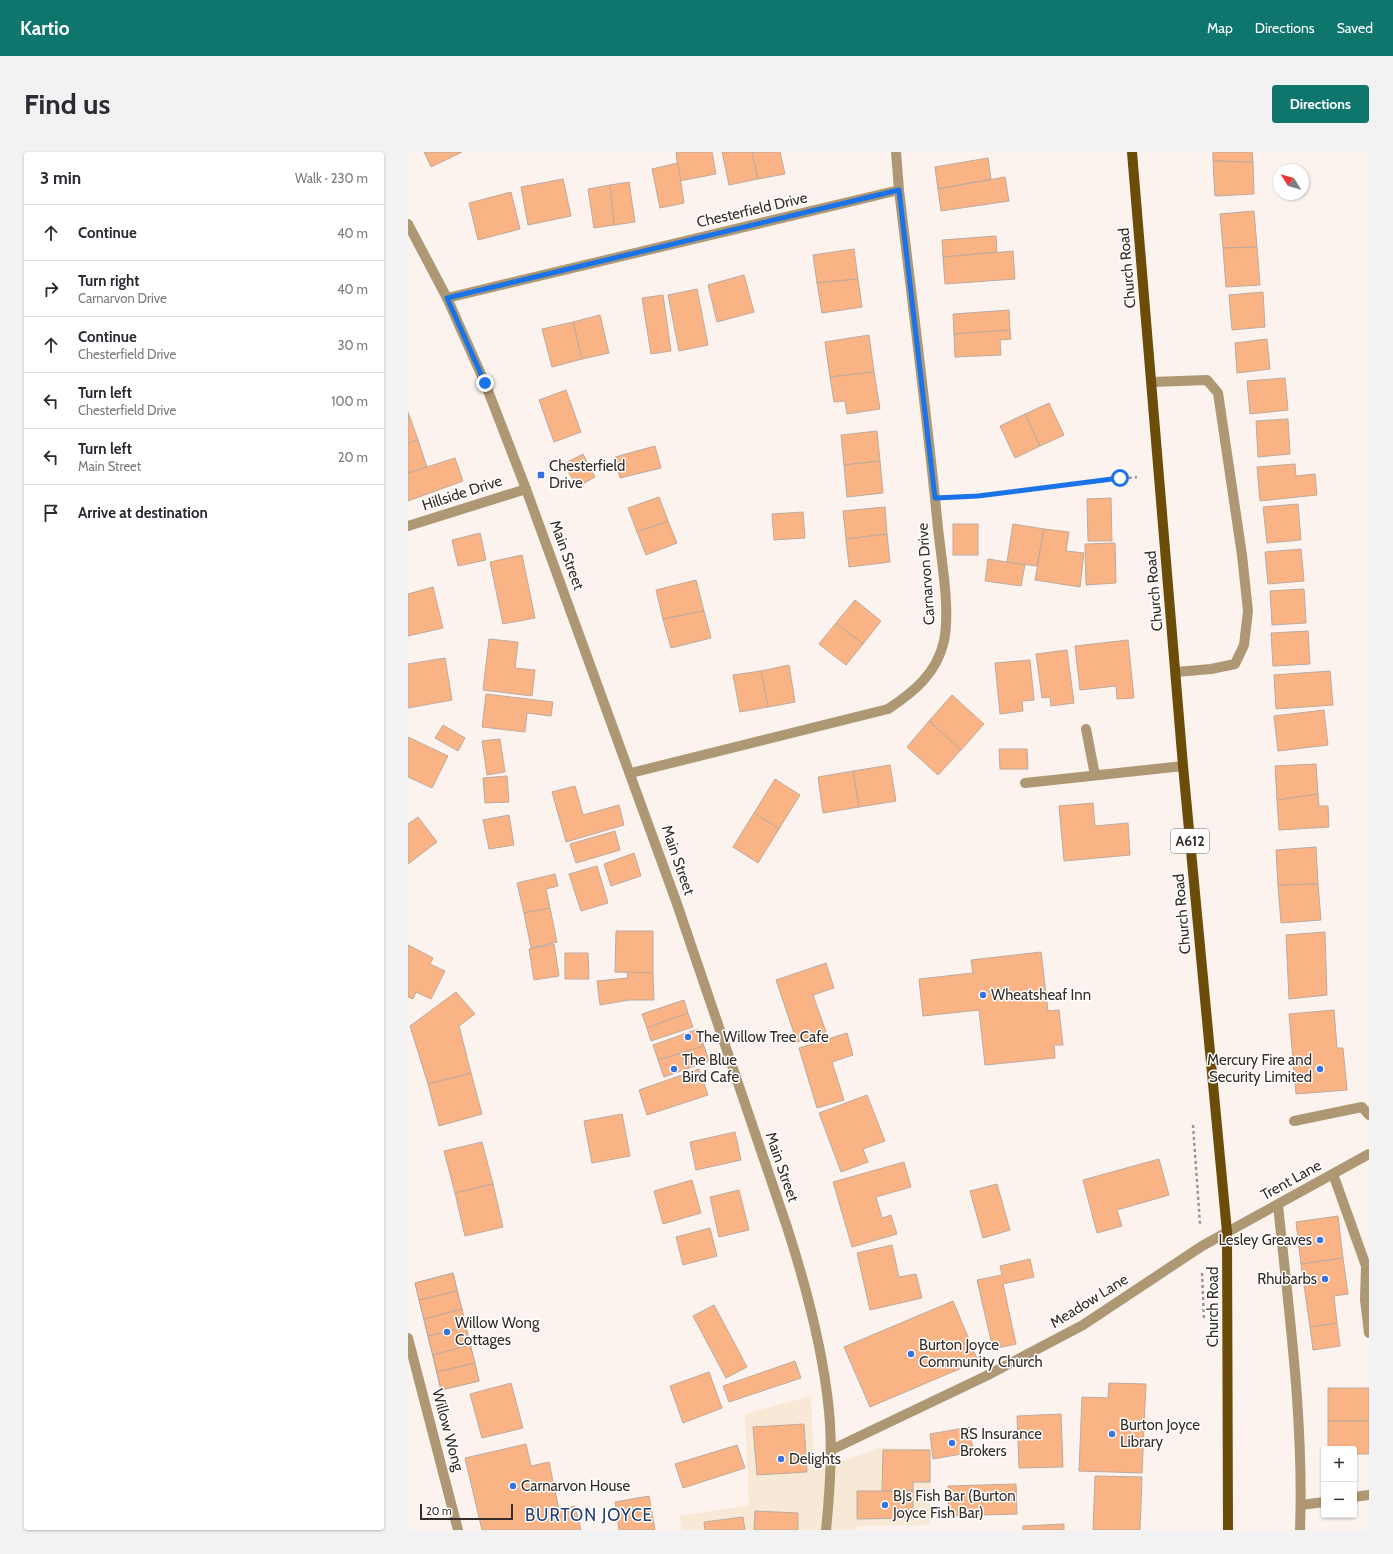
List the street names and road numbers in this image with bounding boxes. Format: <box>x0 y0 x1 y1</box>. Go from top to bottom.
street label: Chesterfield Drive <box>695 188 810 232</box>
street label: Church Road <box>1115 227 1139 309</box>
street label: Hillside Drive <box>420 471 505 514</box>
street label: Main Street <box>546 518 588 592</box>
street label: Carnarvon Drive <box>913 522 939 626</box>
street label: Church Road <box>1142 550 1166 632</box>
street label: Main Street <box>658 823 698 897</box>
road number: A612 <box>1171 829 1209 853</box>
street label: Church Road <box>1170 873 1194 955</box>
street label: Main Street <box>762 1130 802 1204</box>
street label: Trent Lane <box>1258 1156 1325 1204</box>
street label: Church Road <box>1204 1267 1222 1347</box>
street label: Meadow Lane <box>1047 1270 1132 1332</box>
street label: Willow Wong <box>428 1387 468 1474</box>

